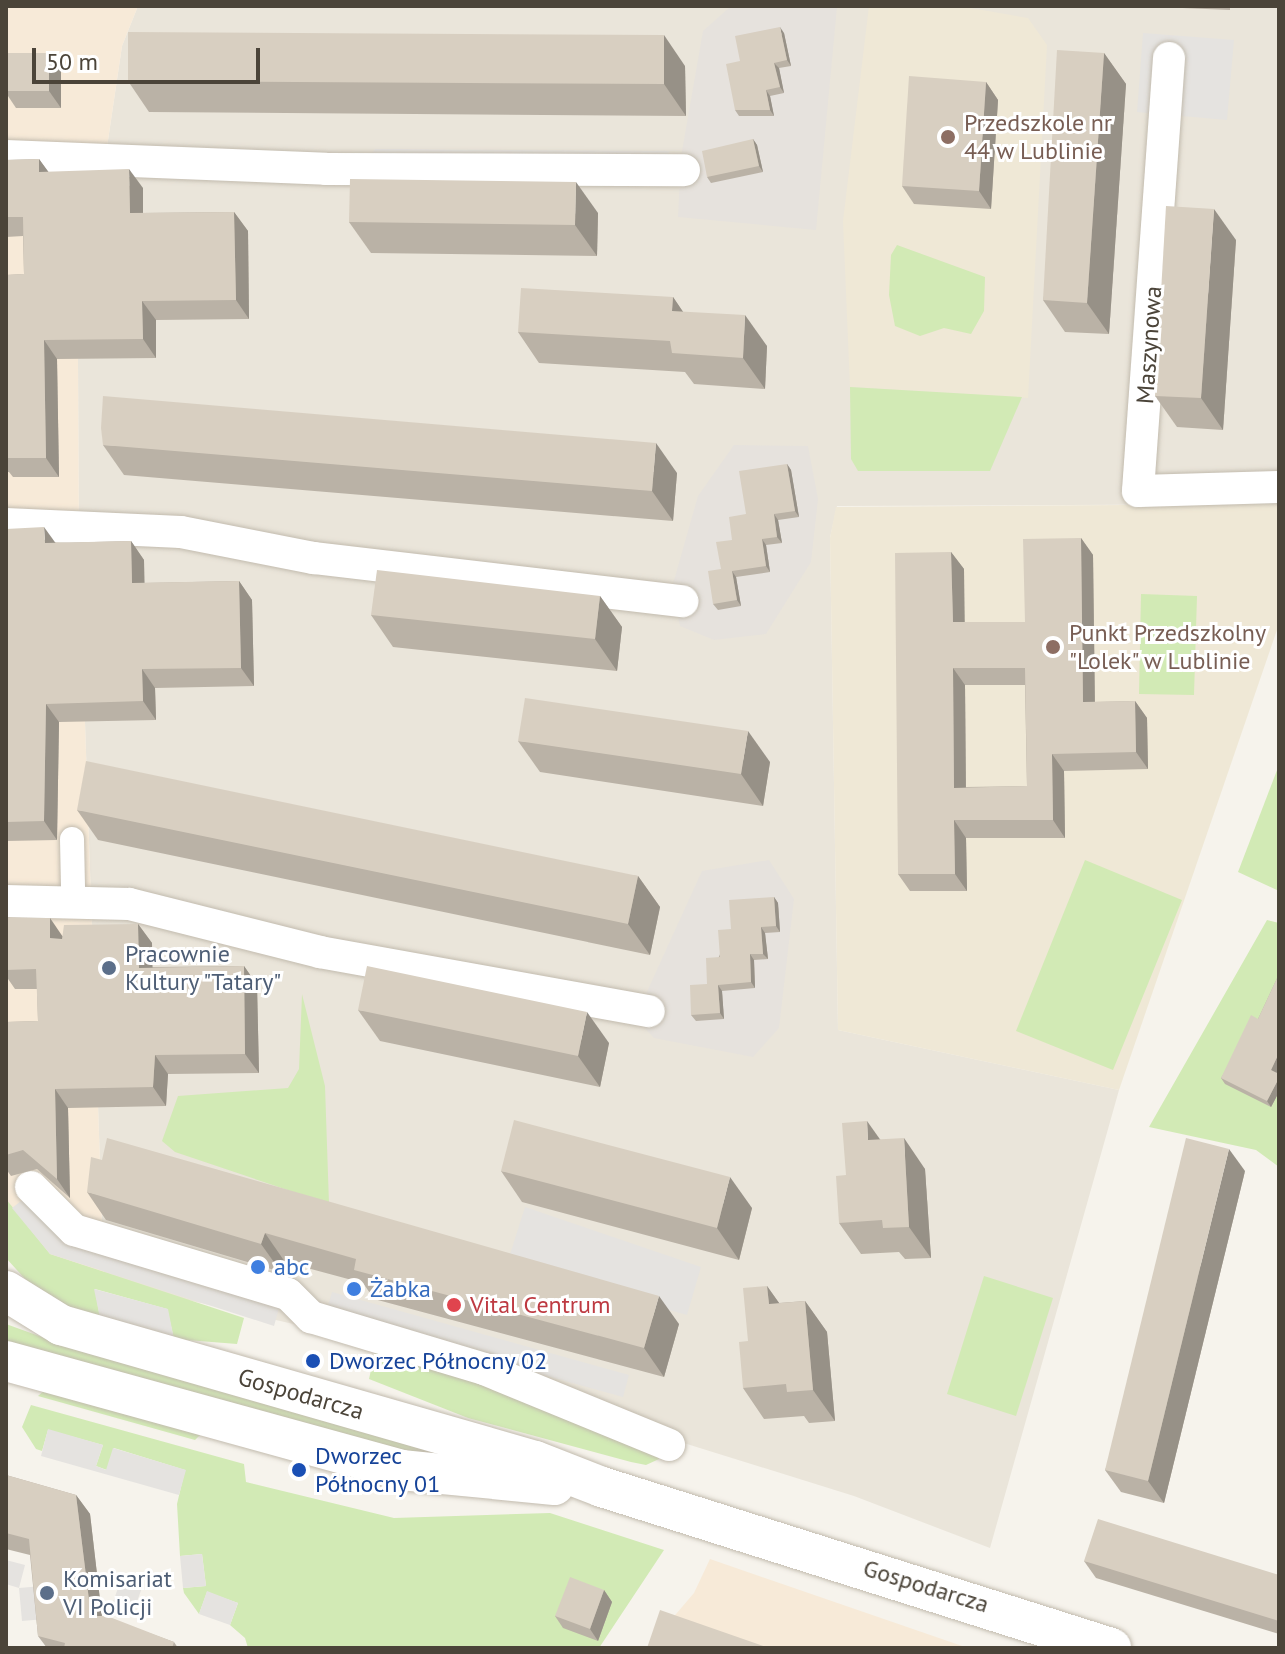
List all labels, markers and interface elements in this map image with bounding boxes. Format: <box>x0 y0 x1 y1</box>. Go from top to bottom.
scale bar <box>36 32 264 82</box>
text: 50 m <box>46 46 98 77</box>
place label: Przedszkole nr 44 w Lublinie <box>964 109 1112 165</box>
marker: Przedszkole nr 44 w Lublinie <box>939 128 957 146</box>
street label: Maszynowa <box>1131 285 1167 405</box>
place label: Punkt Przedszkolny "Lolek" w Lublinie <box>1069 619 1266 675</box>
marker: Punkt Przedszkolny "Lolek" w Lublinie <box>1044 638 1062 656</box>
place label: Pracownie Kultury "Tatary" <box>125 940 284 996</box>
marker: Pracownie Kultury "Tatary" <box>100 959 118 977</box>
place label: abc <box>274 1253 310 1281</box>
marker: abc <box>249 1258 267 1276</box>
place label: Żabka <box>370 1275 431 1303</box>
marker: Żabka <box>345 1280 363 1298</box>
place label: Vital Centrum <box>470 1291 610 1319</box>
marker: Vital Centrum <box>445 1296 463 1314</box>
place label: Dworzec Północny 02 <box>329 1347 549 1375</box>
marker: Dworzec Północny 02 <box>304 1352 322 1370</box>
street label: Gospodarcza <box>235 1362 367 1426</box>
place label: Dworzec Północny 01 <box>315 1442 441 1498</box>
marker: Dworzec Północny 01 <box>290 1461 308 1479</box>
street label: Gospodarcza <box>860 1553 992 1619</box>
place label: Komisariat VI Policji <box>63 1565 172 1621</box>
marker: Komisariat VI Policji <box>38 1584 56 1602</box>

